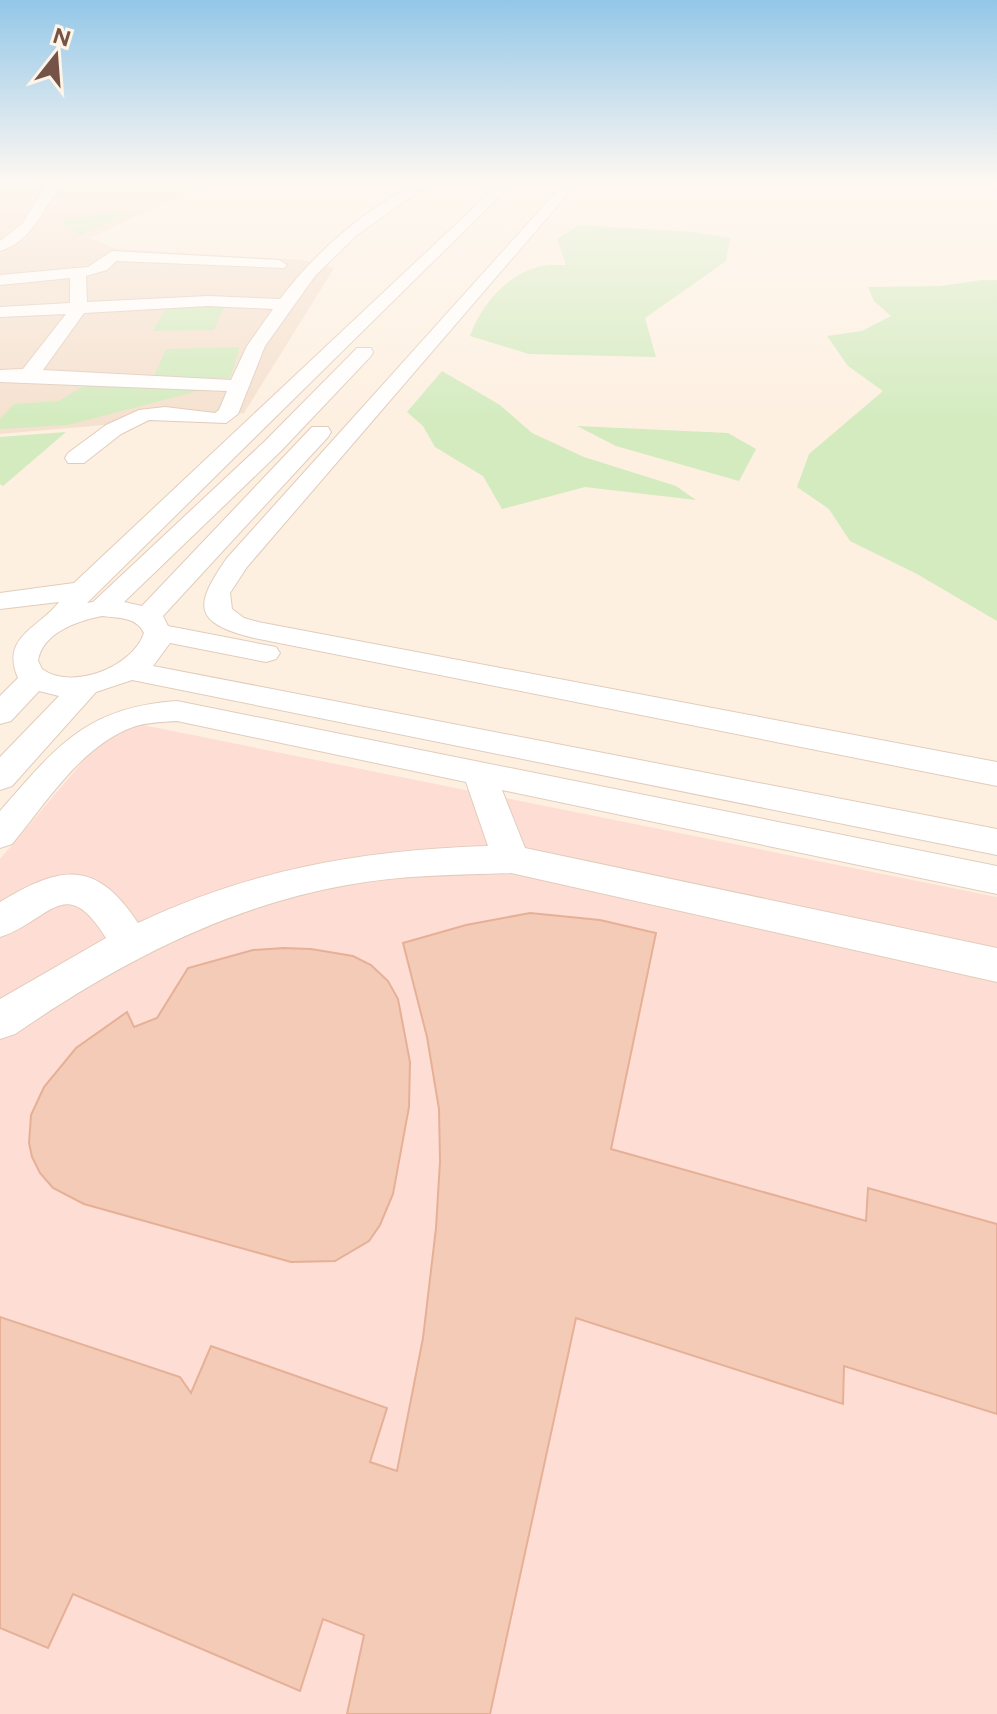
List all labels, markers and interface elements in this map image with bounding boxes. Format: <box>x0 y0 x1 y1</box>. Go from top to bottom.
north arrow <box>16 16 96 96</box>
text: N <box>50 22 74 53</box>

